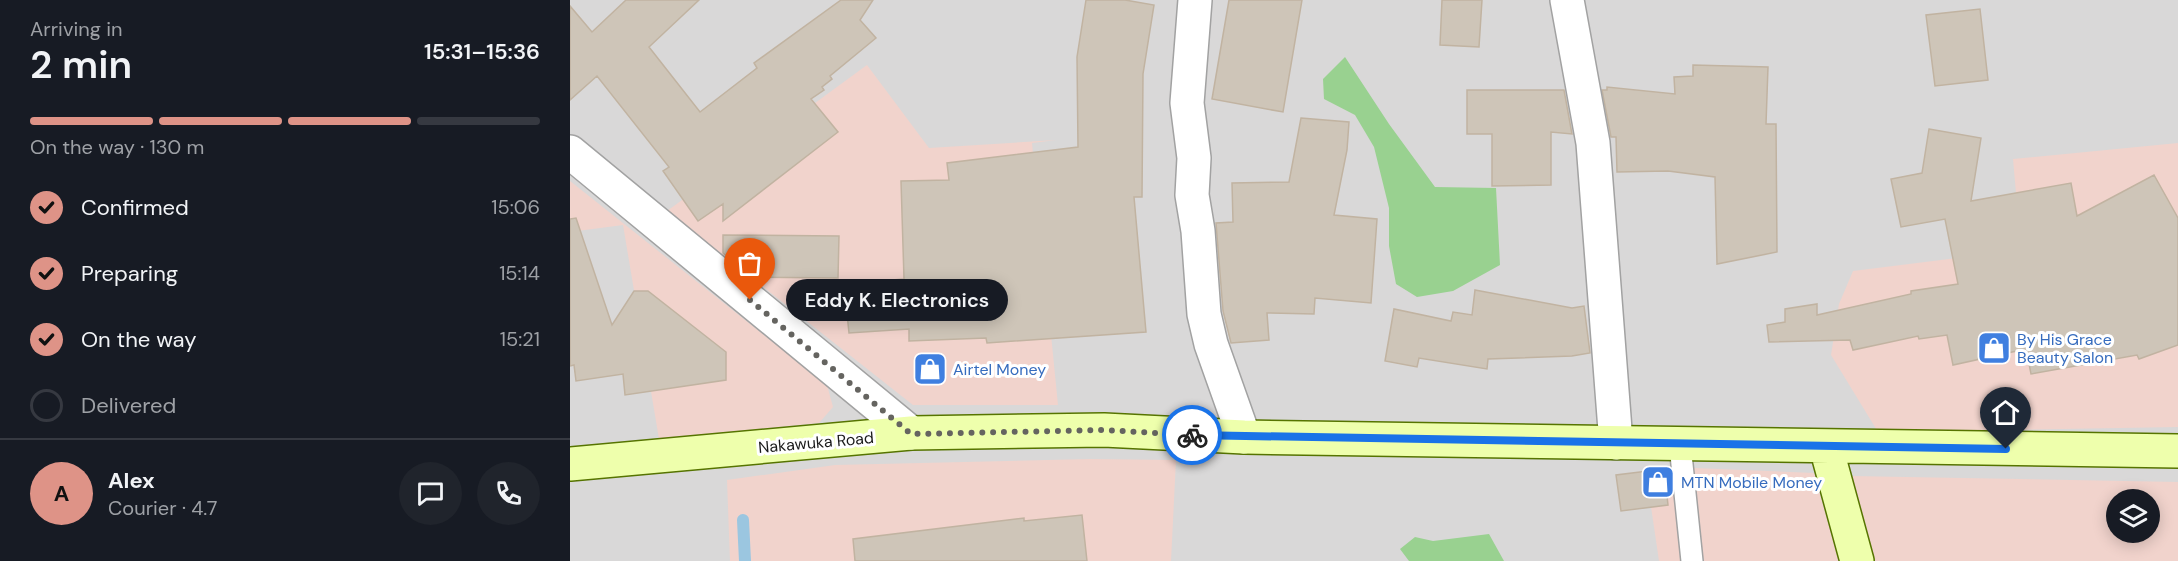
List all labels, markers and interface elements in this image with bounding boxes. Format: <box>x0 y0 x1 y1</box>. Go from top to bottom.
text: Arriving in <box>30 16 122 42</box>
text: 15:31–15:36 <box>424 37 540 66</box>
text: 2 min <box>30 39 132 90</box>
text: On the way · 130 m <box>30 134 204 160</box>
icon: check <box>30 191 63 224</box>
text: Confirmed <box>81 193 189 222</box>
text: 15:06 <box>491 194 540 220</box>
pin <box>724 238 775 300</box>
icon: bag <box>733 247 766 280</box>
icon: check <box>30 257 63 290</box>
text: Preparing <box>81 259 178 288</box>
text: 15:14 <box>499 260 540 286</box>
callout: Eddy K. Electronics <box>786 279 1008 321</box>
text: Eddy K. Electronics <box>805 287 989 313</box>
icon: check <box>30 323 63 356</box>
text: On the way <box>81 325 196 354</box>
text: 15:21 <box>500 326 540 352</box>
place label: By His Grace Beauty Salon <box>2017 329 2113 368</box>
shop icon: By His Grace Beauty Salon <box>1976 330 2012 366</box>
shop icon: Airtel Money <box>912 351 948 387</box>
place label: Airtel Money <box>953 359 1046 380</box>
pin <box>1980 387 2031 449</box>
text: Delivered <box>81 391 176 420</box>
icon: home <box>1989 396 2022 429</box>
courier <box>1162 405 1222 465</box>
icon: bike <box>1176 419 1209 452</box>
street label: Nakawuka Road <box>757 427 875 458</box>
button: chat <box>399 462 462 525</box>
button: phone <box>477 462 540 525</box>
shop icon: MTN Mobile Money <box>1640 464 1676 500</box>
text: Alex <box>108 466 155 495</box>
place label: MTN Mobile Money <box>1681 472 1822 493</box>
text: A <box>54 479 69 508</box>
map controls <box>2106 489 2160 543</box>
button: layers <box>2106 489 2160 543</box>
text: Courier · 4.7 <box>108 495 217 521</box>

